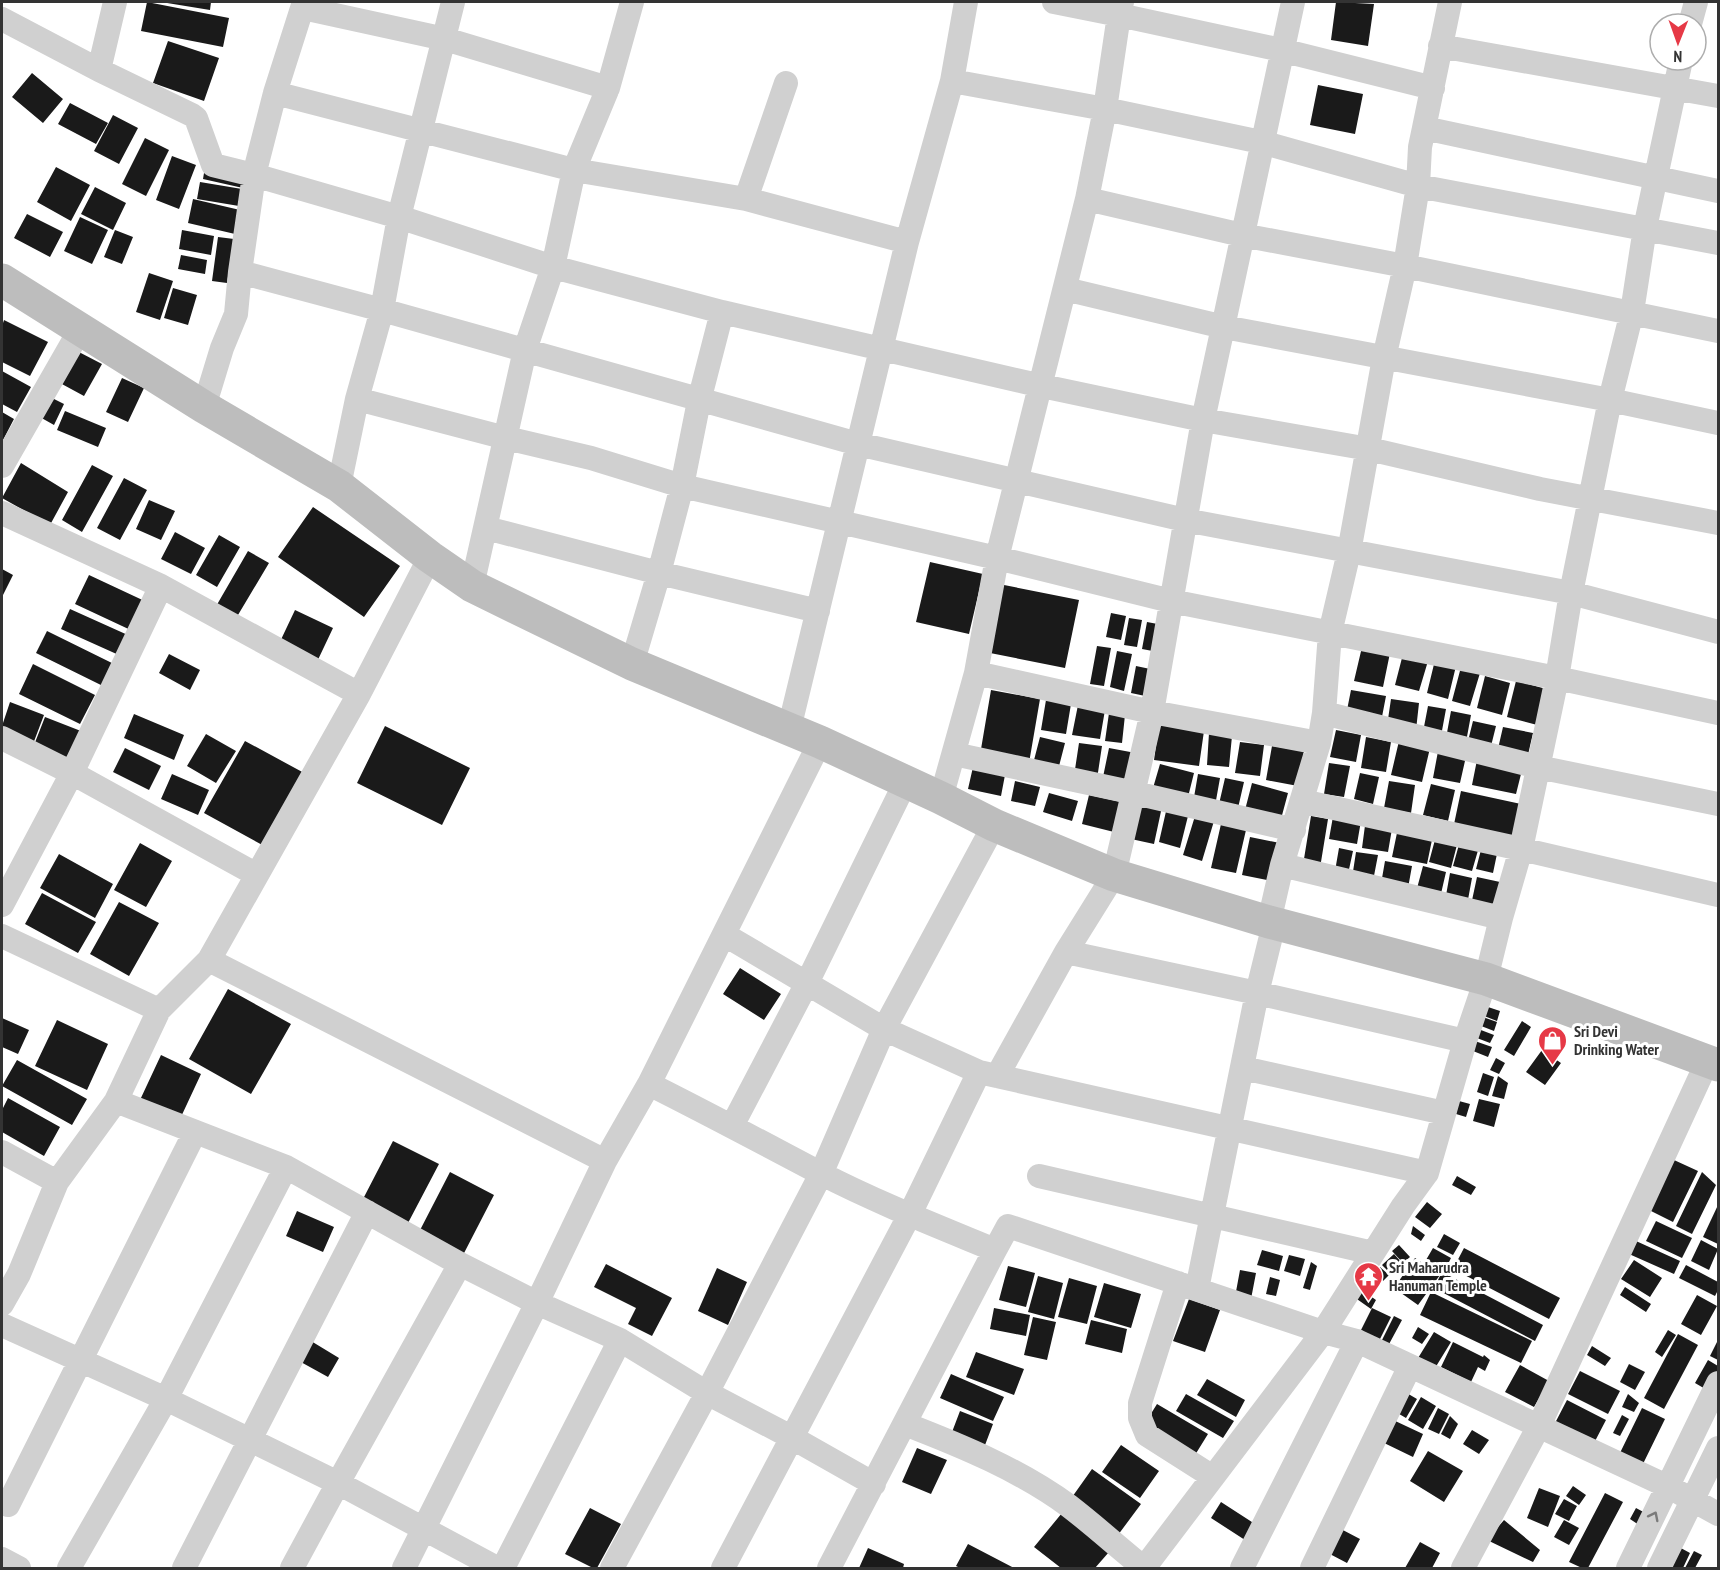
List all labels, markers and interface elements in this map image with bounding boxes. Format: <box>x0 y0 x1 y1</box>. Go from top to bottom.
north arrow <box>1648 12 1708 72</box>
text: N <box>1673 47 1682 67</box>
place label: Sri Devi Drinking Water <box>1574 1021 1659 1059</box>
shop icon: Sri Devi Drinking Water <box>1537 1024 1569 1066</box>
place label: Sri Maharudra Hanuman Temple <box>1389 1257 1487 1295</box>
temple icon: Sri Maharudra Hanuman Temple <box>1352 1260 1384 1302</box>
one-way arrow <box>1647 1512 1659 1523</box>

